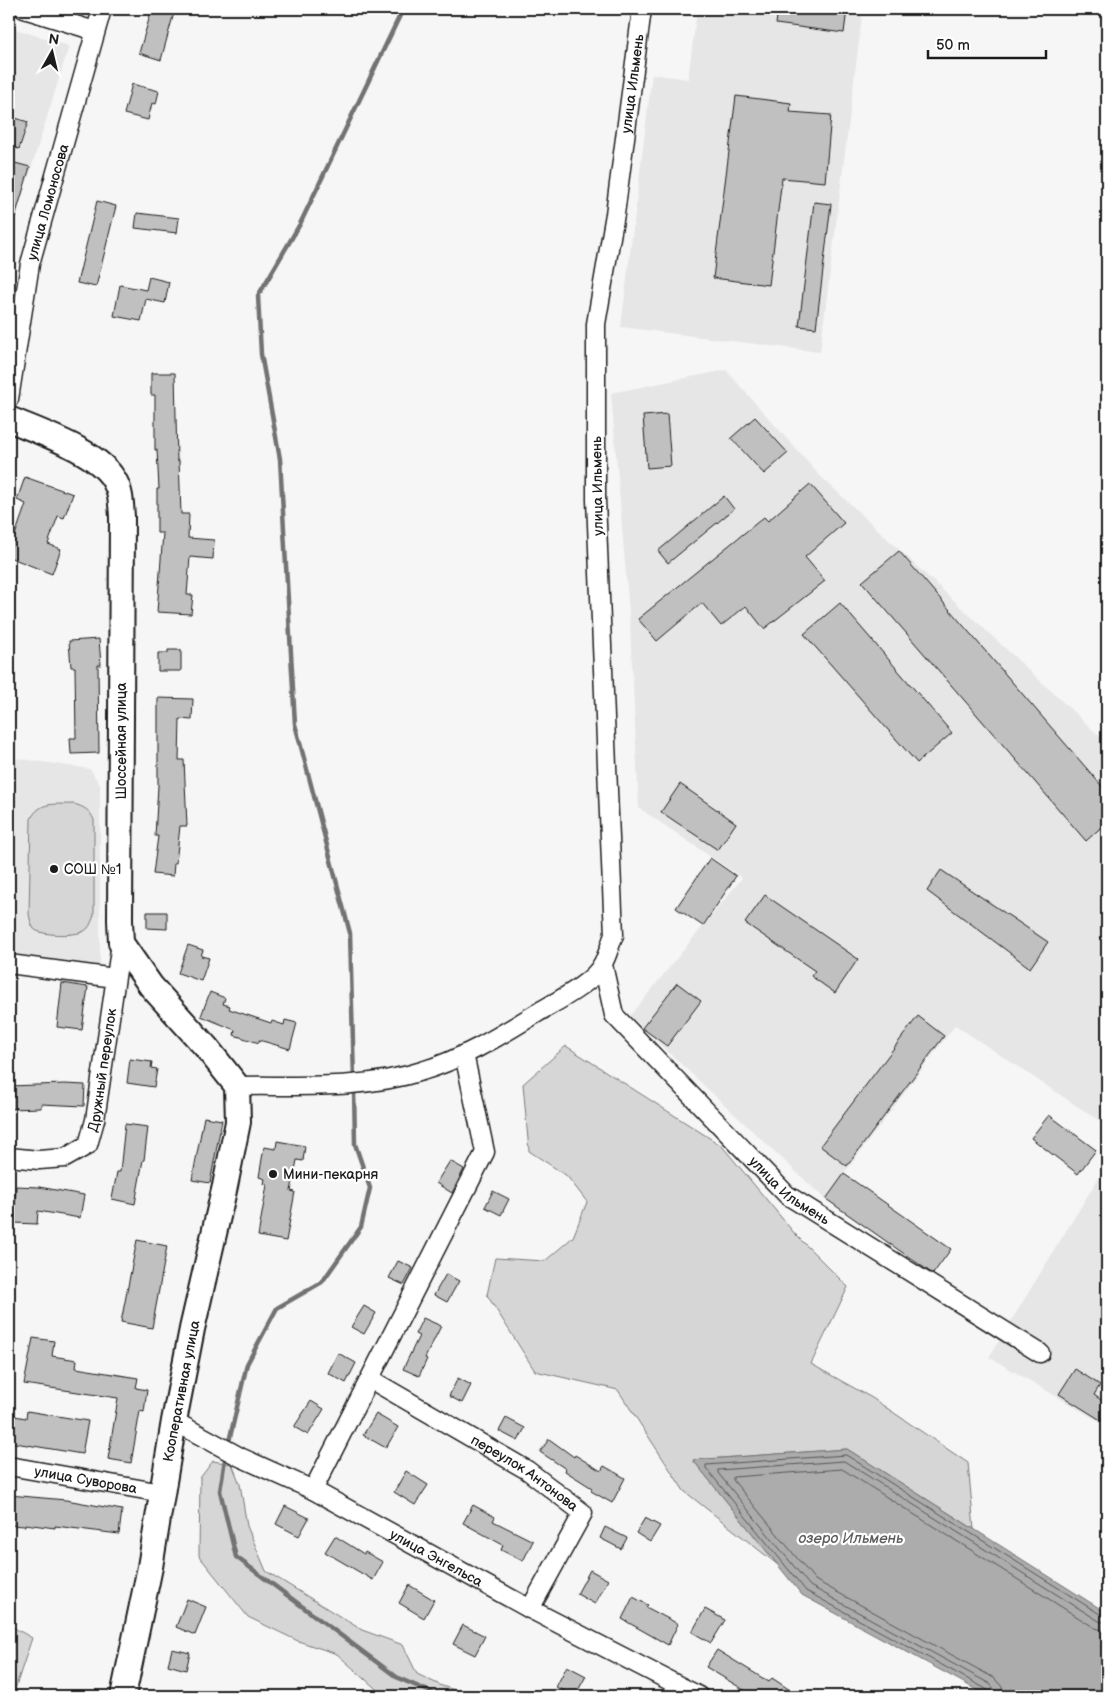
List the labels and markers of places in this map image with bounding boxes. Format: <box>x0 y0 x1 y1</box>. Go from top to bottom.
place label: СОШ №1 <box>64 861 121 878</box>
marker: СОШ №1 <box>48 863 60 875</box>
place label: Мини-пекарня <box>283 1166 379 1183</box>
marker: Мини-пекарня <box>267 1168 279 1180</box>

